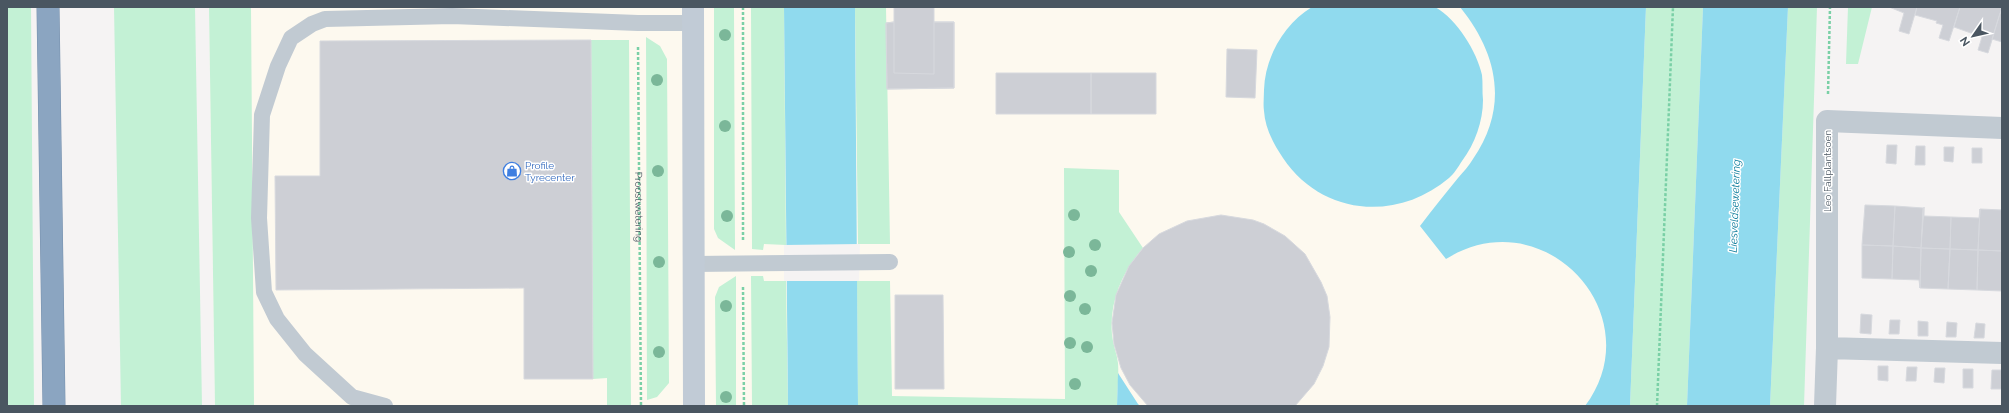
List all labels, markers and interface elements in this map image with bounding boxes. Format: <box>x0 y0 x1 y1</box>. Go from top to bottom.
north arrow <box>1953 16 1993 56</box>
text: N <box>1957 34 1973 48</box>
street label: Leo Fallplantsoen <box>1822 130 1833 212</box>
water label: Liesveldsewetering <box>1727 159 1743 253</box>
place label: Profile Tyrecenter <box>525 160 575 183</box>
shop icon: Profile Tyrecenter <box>502 161 522 181</box>
street label: Proostwetering <box>634 172 645 242</box>

